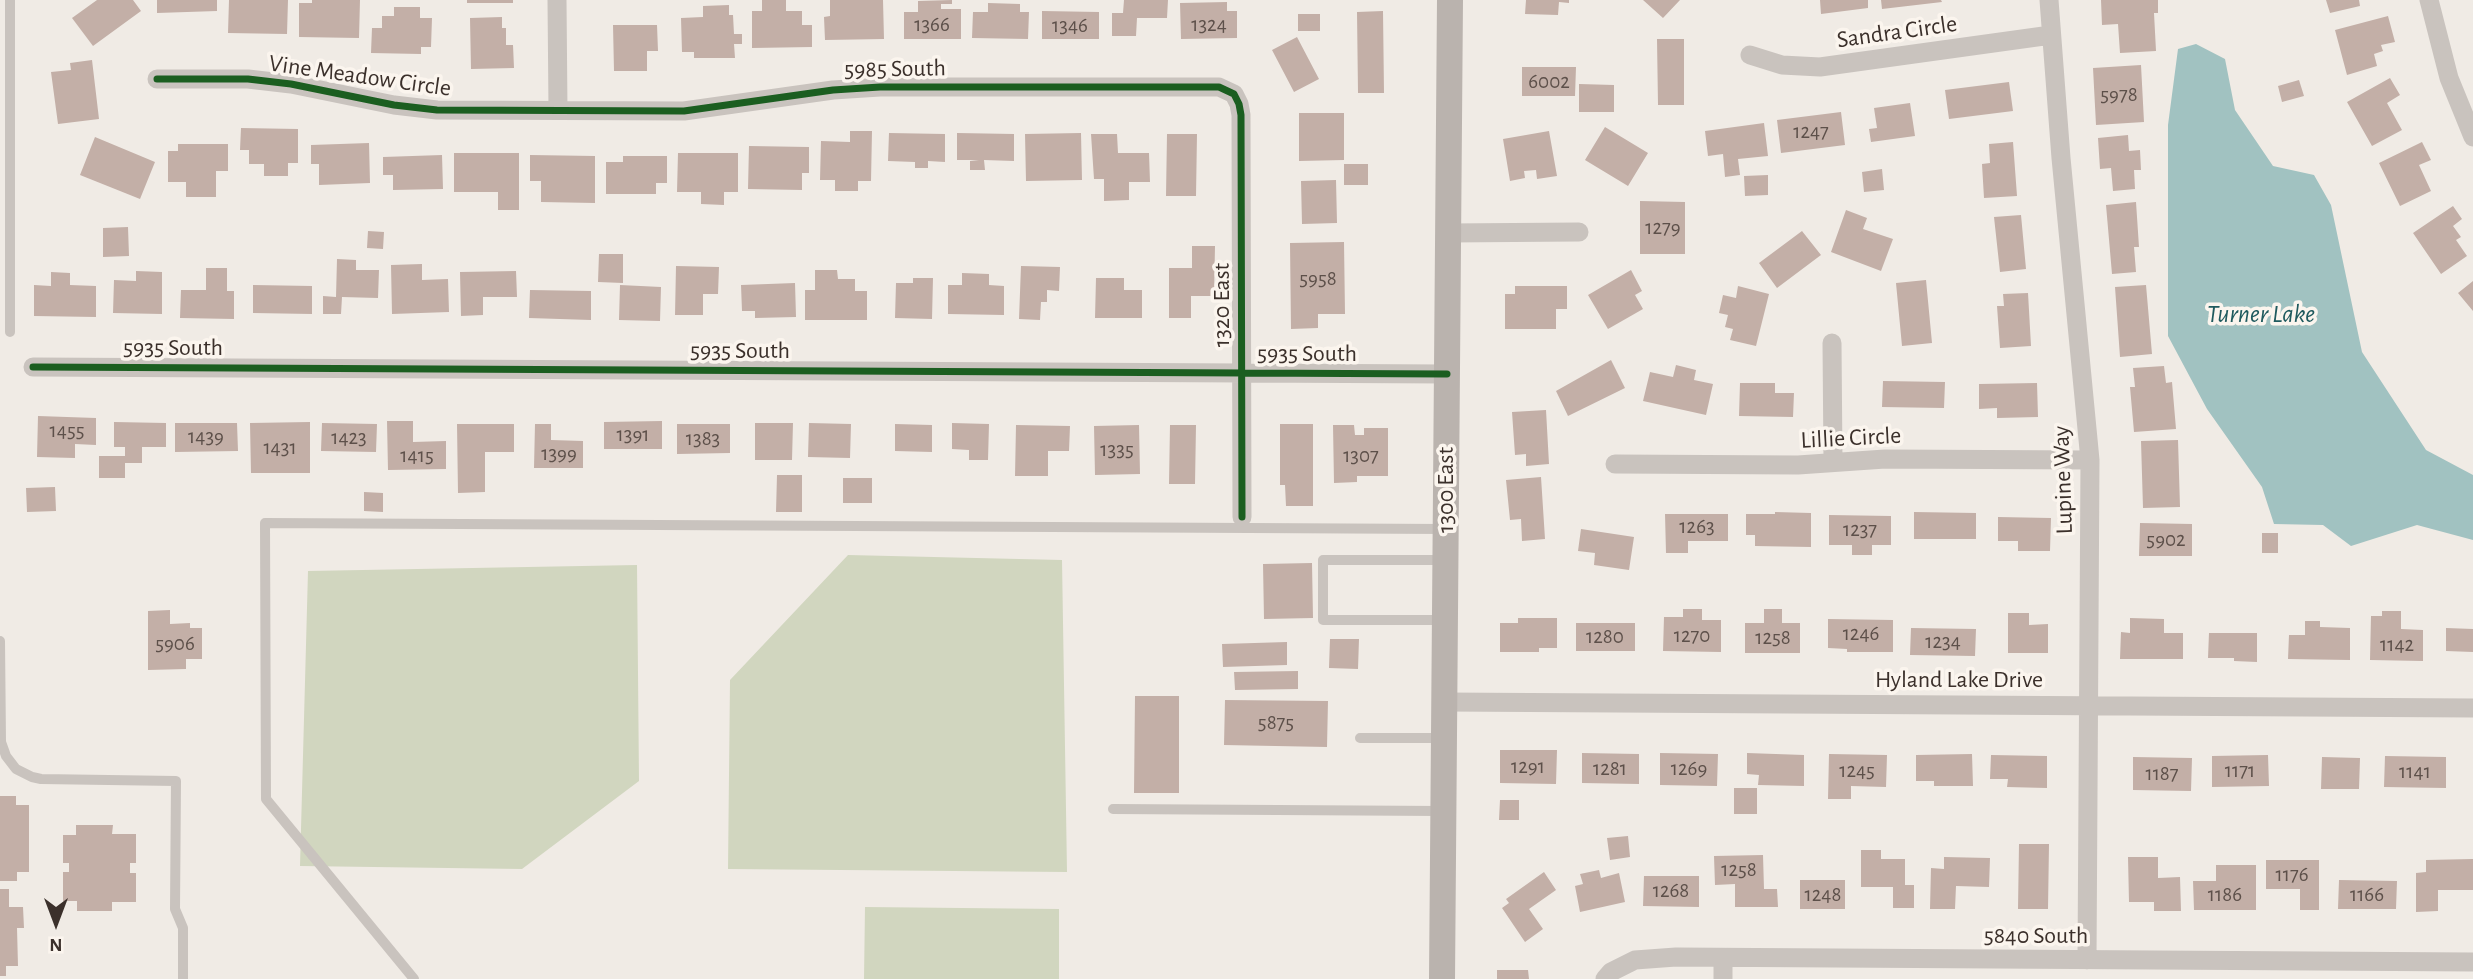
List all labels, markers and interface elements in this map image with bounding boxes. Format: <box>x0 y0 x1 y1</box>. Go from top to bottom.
street label: Sandra Circle <box>1835 9 1959 55</box>
house number: 1366 <box>914 12 950 38</box>
house number: 1324 <box>1191 12 1227 38</box>
house number: 1346 <box>1052 13 1088 39</box>
street label: Vine Meadow Circle <box>267 49 453 103</box>
street label: 5985 South <box>844 54 946 84</box>
house number: 6002 <box>1528 69 1570 95</box>
house number: 5978 <box>2100 82 2138 108</box>
house number: 1247 <box>1793 119 1829 145</box>
house number: 1279 <box>1645 215 1681 241</box>
street label: 1320 East <box>1208 263 1236 347</box>
house number: 5958 <box>1299 266 1337 292</box>
water label: Turner Lake <box>2207 298 2315 330</box>
street label: 5935 South <box>123 334 223 362</box>
street label: 5935 South <box>690 337 790 365</box>
street label: 5935 South <box>1257 340 1357 368</box>
house number: 1455 <box>50 418 84 444</box>
street label: Lillie Circle <box>1800 421 1902 455</box>
house number: 1391 <box>617 422 649 448</box>
house number: 1439 <box>188 424 224 450</box>
house number: 1423 <box>331 425 367 451</box>
street label: Lupine Way <box>2047 425 2079 535</box>
house number: 1383 <box>686 426 720 452</box>
house number: 1431 <box>263 435 297 461</box>
house number: 1335 <box>1100 437 1134 463</box>
house number: 1399 <box>541 441 577 467</box>
house number: 1415 <box>400 443 434 469</box>
house number: 1307 <box>1343 443 1379 469</box>
street label: 1300 East <box>1432 447 1460 533</box>
house number: 1263 <box>1679 514 1715 540</box>
house number: 1237 <box>1843 517 1877 543</box>
house number: 5902 <box>2146 527 2186 553</box>
house number: 1246 <box>1843 621 1879 647</box>
house number: 1270 <box>1674 623 1710 649</box>
house number: 1280 <box>1586 624 1624 650</box>
house number: 1258 <box>1755 625 1791 651</box>
house number: 1234 <box>1925 629 1961 655</box>
house number: 5906 <box>155 631 195 657</box>
house number: 1142 <box>2380 632 2414 658</box>
street label: Hyland Lake Drive <box>1875 666 2043 694</box>
house number: 5875 <box>1258 710 1294 736</box>
house number: 1291 <box>1511 754 1545 780</box>
house number: 1281 <box>1593 756 1627 782</box>
house number: 1269 <box>1671 756 1707 782</box>
house number: 1245 <box>1839 758 1875 784</box>
house number: 1171 <box>2225 758 2255 784</box>
house number: 1141 <box>2399 759 2431 785</box>
house number: 1187 <box>2145 761 2179 787</box>
house number: 1258 <box>1721 857 1757 883</box>
house number: 1176 <box>2275 862 2309 888</box>
house number: 1268 <box>1653 878 1689 904</box>
house number: 1248 <box>1805 882 1841 908</box>
house number: 1186 <box>2208 882 2242 908</box>
house number: 1166 <box>2350 882 2384 908</box>
north arrow <box>21 888 91 958</box>
street label: 5840 South <box>1984 922 2088 950</box>
text: N <box>49 935 63 954</box>

